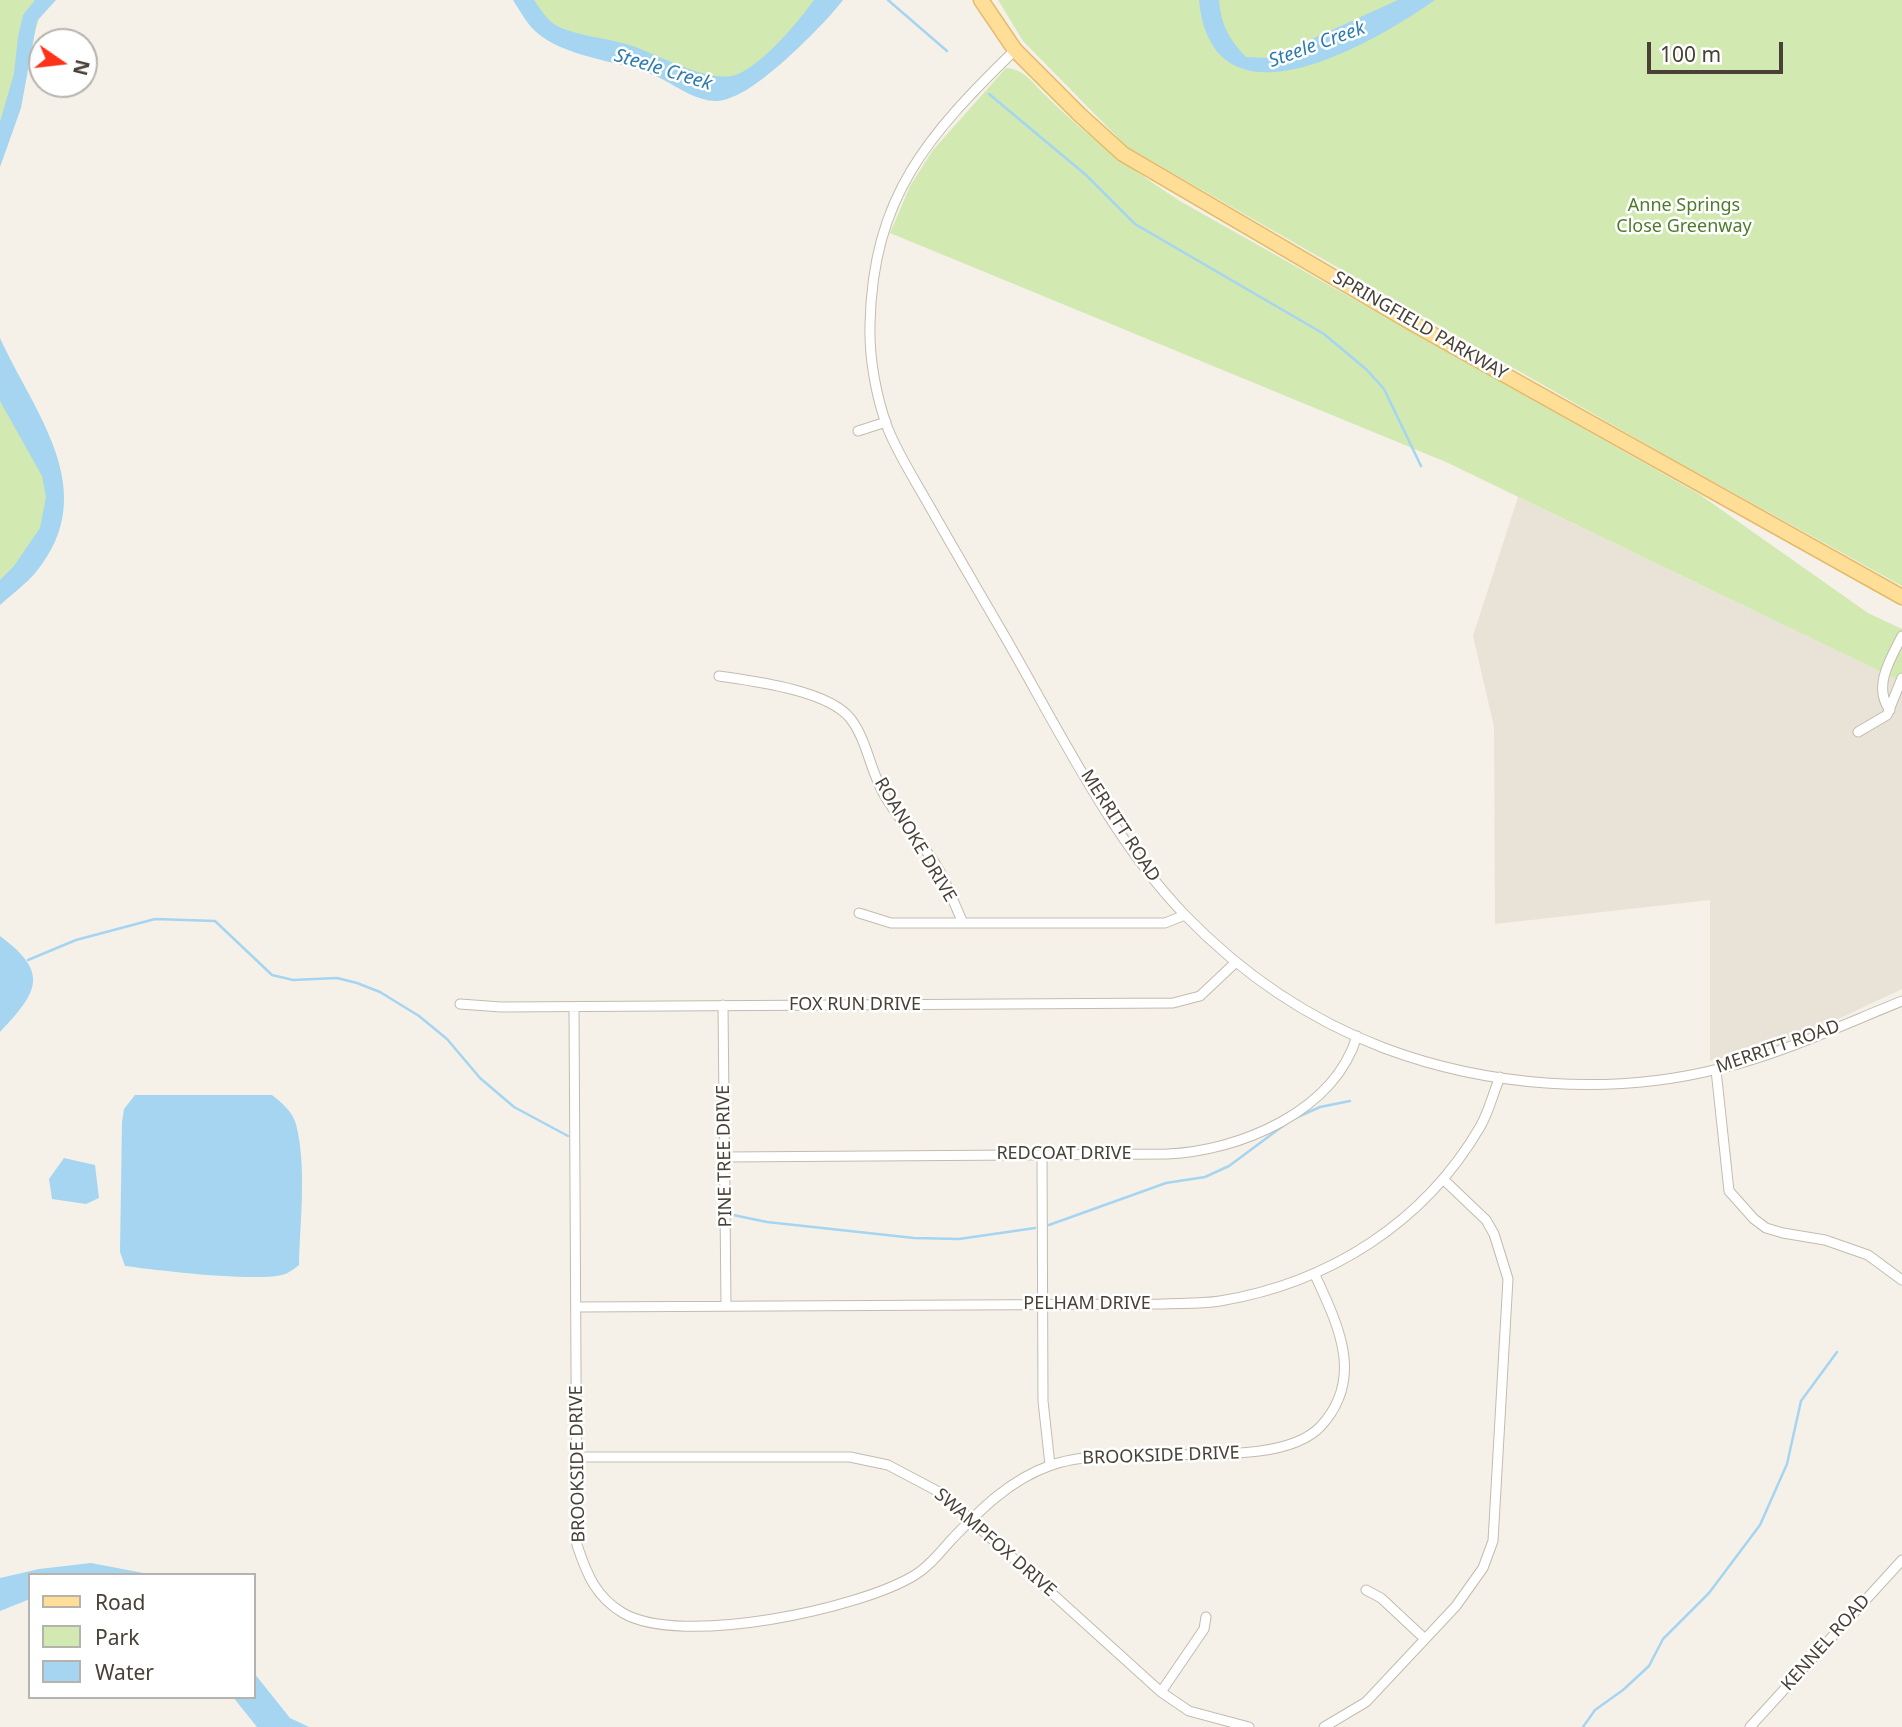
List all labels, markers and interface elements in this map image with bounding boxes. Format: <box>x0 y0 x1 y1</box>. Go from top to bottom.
water label: Steele Creek <box>1266 17 1368 73</box>
north arrow <box>28 28 98 98</box>
scale bar <box>1650 28 1786 72</box>
text: 100 m <box>1660 40 1721 68</box>
water label: Steele Creek <box>611 44 715 96</box>
text: N <box>67 57 96 78</box>
park label: Anne Springs Close Greenway <box>1616 195 1752 238</box>
street label: SPRINGFIELD PARKWAY <box>1329 267 1511 385</box>
street label: MERRITT ROAD <box>1076 766 1164 886</box>
street label: ROANOKE DRIVE <box>869 774 961 906</box>
street label: FOX RUN DRIVE <box>789 994 921 1016</box>
street label: MERRITT ROAD <box>1713 1016 1843 1078</box>
street label: PINE TREE DRIVE <box>713 1085 737 1227</box>
street label: REDCOAT DRIVE <box>996 1143 1132 1165</box>
street label: PELHAM DRIVE <box>1023 1293 1151 1315</box>
street label: BROOKSIDE DRIVE <box>566 1385 590 1543</box>
street label: BROOKSIDE DRIVE <box>1082 1442 1240 1470</box>
street label: SWAMPFOX DRIVE <box>930 1484 1060 1602</box>
legend <box>28 1573 256 1699</box>
text: Road <box>95 1588 145 1616</box>
street label: KENNEL ROAD <box>1777 1590 1875 1696</box>
text: Park <box>95 1623 139 1651</box>
text: Water <box>95 1658 154 1686</box>

